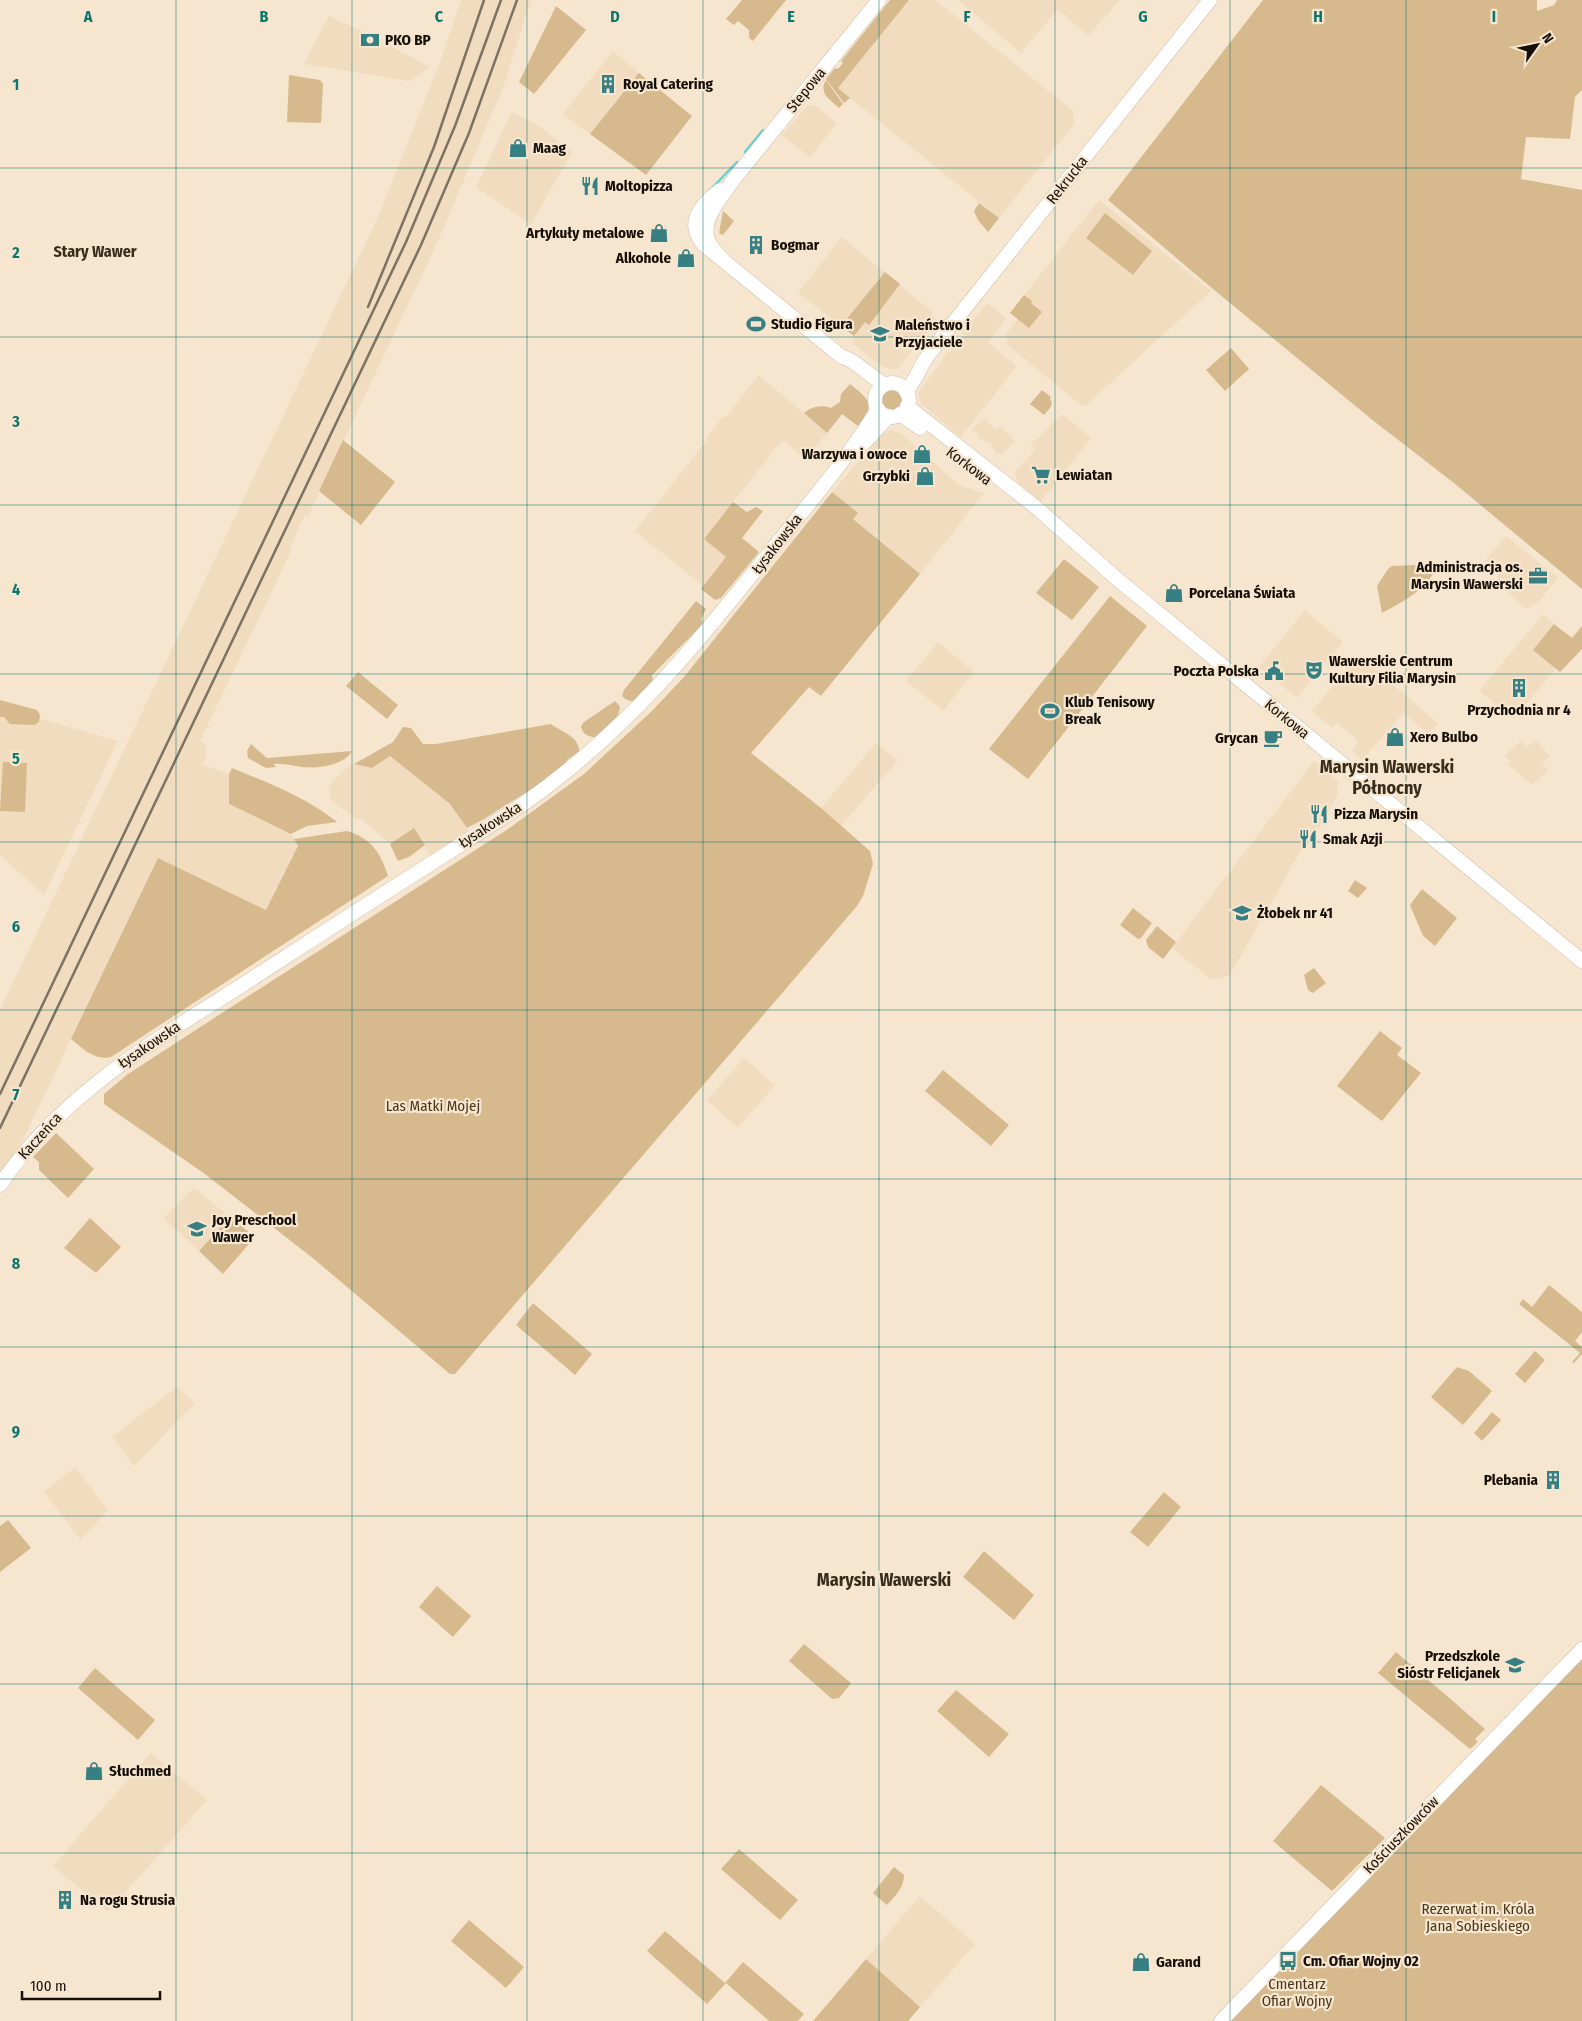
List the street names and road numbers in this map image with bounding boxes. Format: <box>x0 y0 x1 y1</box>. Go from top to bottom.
street label: Stepowa <box>783 64 829 116</box>
street label: Rekrucka <box>1043 152 1091 208</box>
street label: Korkowa <box>943 443 995 489</box>
street label: Łysakowska <box>748 510 806 578</box>
street label: Korkowa <box>1261 695 1313 743</box>
street label: Łysakowska <box>455 798 525 852</box>
street label: Łysakowska <box>114 1018 184 1072</box>
street label: Kaczeńca <box>14 1109 66 1163</box>
street label: Kościuszkowców <box>1360 1792 1443 1878</box>

